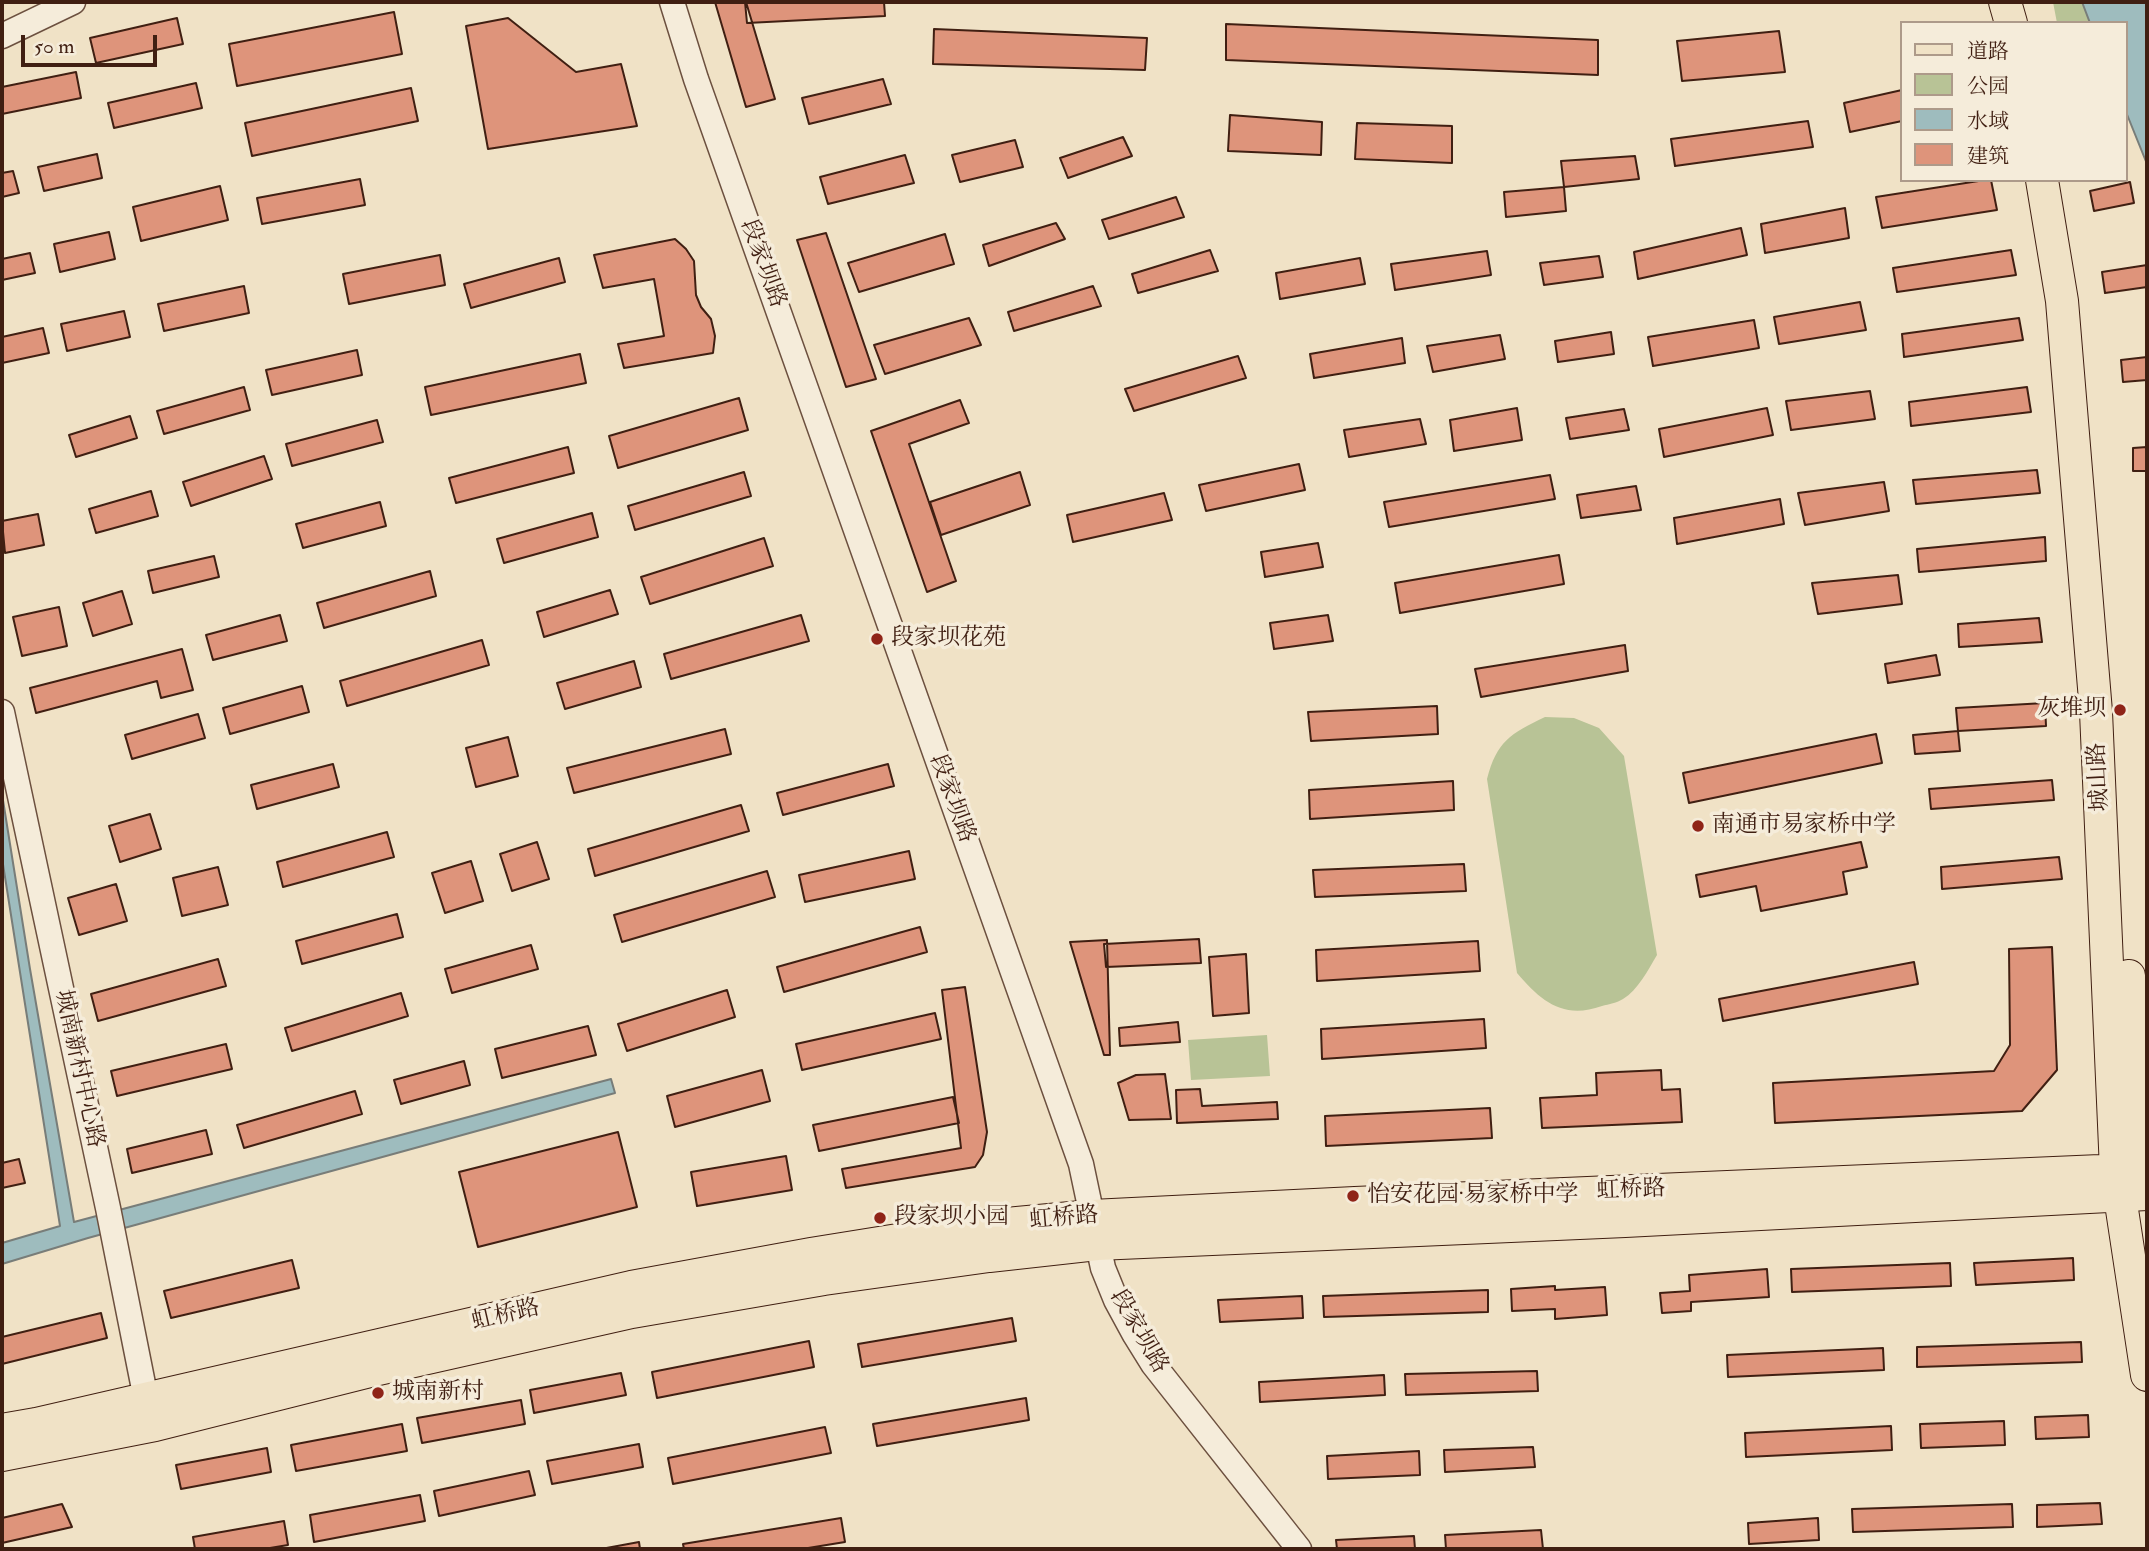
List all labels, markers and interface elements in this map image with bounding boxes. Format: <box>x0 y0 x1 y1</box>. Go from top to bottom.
scale bar <box>24 21 161 65</box>
legend <box>1900 21 2128 182</box>
text: 50 m <box>34 33 75 60</box>
text: 道路 <box>1967 38 2009 65</box>
text: 公园 <box>1967 73 2009 100</box>
text: 水域 <box>1967 108 2009 135</box>
text: 建筑 <box>1967 143 2009 170</box>
street label: 段家坝路 <box>733 216 791 312</box>
place label: 段家坝花苑 <box>891 625 1006 653</box>
marker: 段家坝花苑 <box>869 631 885 647</box>
place label: 灰堆坝 <box>2037 696 2106 724</box>
marker: 灰堆坝 <box>2112 702 2128 718</box>
street label: 城山路 <box>2084 742 2116 812</box>
street label: 段家坝路 <box>922 751 980 847</box>
place label: 南通市易家桥中学 <box>1712 812 1896 840</box>
marker: 南通市易家桥中学 <box>1690 818 1706 834</box>
street label: 城南新村中心路 <box>48 987 108 1151</box>
street label: 虹桥路 <box>1596 1176 1666 1206</box>
place label: 怡安花园·易家桥中学 <box>1367 1182 1579 1210</box>
marker: 怡安花园·易家桥中学 <box>1345 1188 1361 1204</box>
street label: 虹桥路 <box>1028 1202 1100 1236</box>
place label: 段家坝小园 <box>894 1204 1009 1232</box>
marker: 段家坝小园 <box>872 1210 888 1226</box>
street label: 段家坝路 <box>1103 1285 1173 1379</box>
street label: 虹桥路 <box>469 1295 543 1337</box>
place label: 城南新村 <box>392 1379 484 1407</box>
marker: 城南新村 <box>370 1385 386 1401</box>

